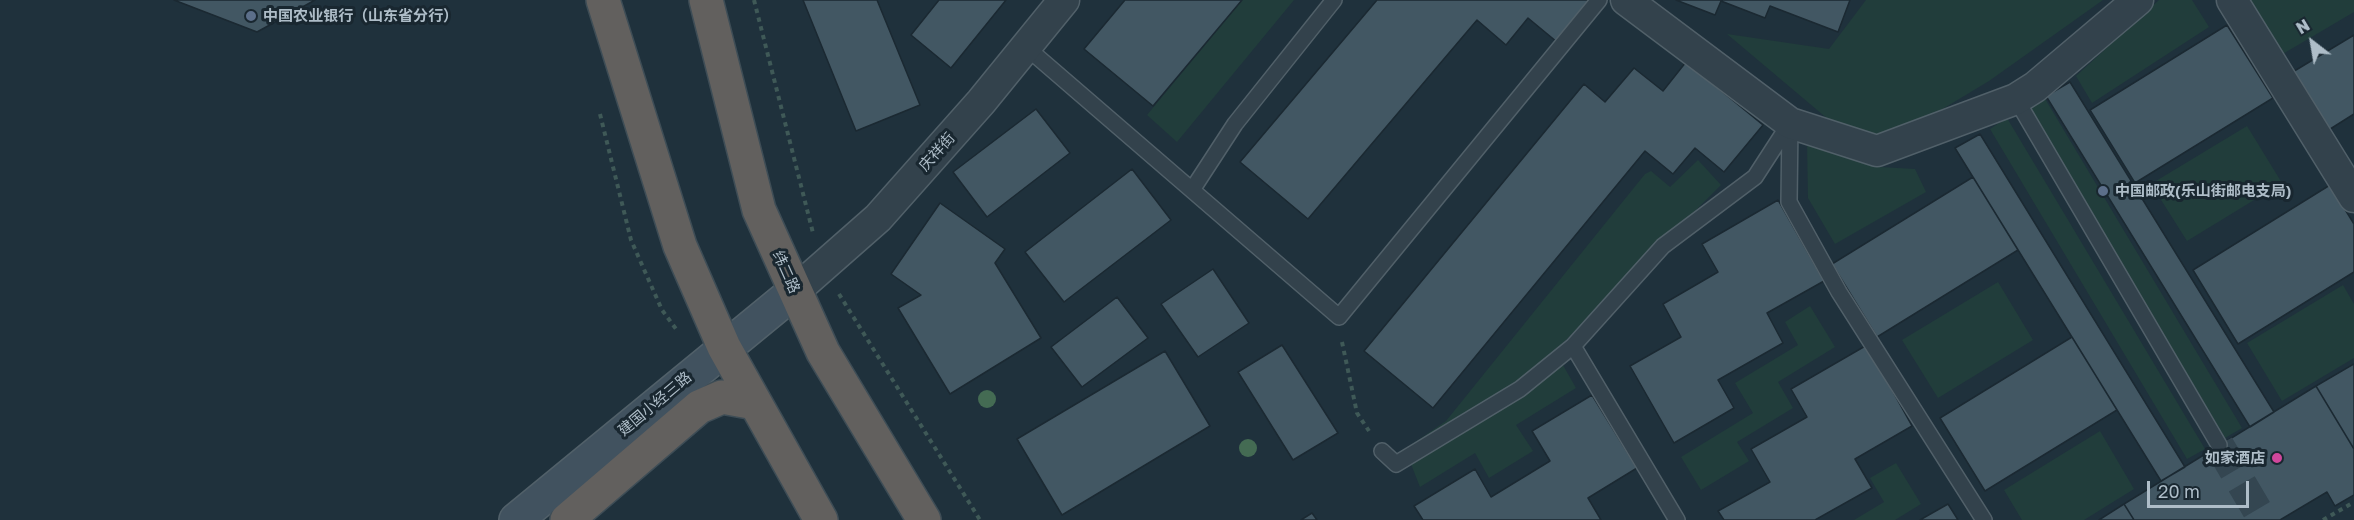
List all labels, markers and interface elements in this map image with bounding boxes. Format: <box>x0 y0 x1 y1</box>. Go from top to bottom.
place label: 中国农业银行（山东省分行） <box>263 7 458 25</box>
marker: 中国农业银行（山东省分行） <box>244 9 258 23</box>
north arrow <box>2282 12 2342 72</box>
text: N <box>2292 15 2313 38</box>
street label: 庆祥街 <box>915 129 959 175</box>
place label: 中国邮政(乐山街邮电支局) <box>2115 182 2291 200</box>
marker: 中国邮政(乐山街邮电支局) <box>2096 184 2110 198</box>
street label: 纬二路 <box>769 248 803 296</box>
street label: 建国小经三路 <box>615 368 695 440</box>
place label: 如家酒店 <box>2205 449 2265 467</box>
marker: 如家酒店 <box>2270 451 2284 465</box>
scale bar <box>2150 469 2252 507</box>
text: 20 m <box>2158 480 2200 502</box>

